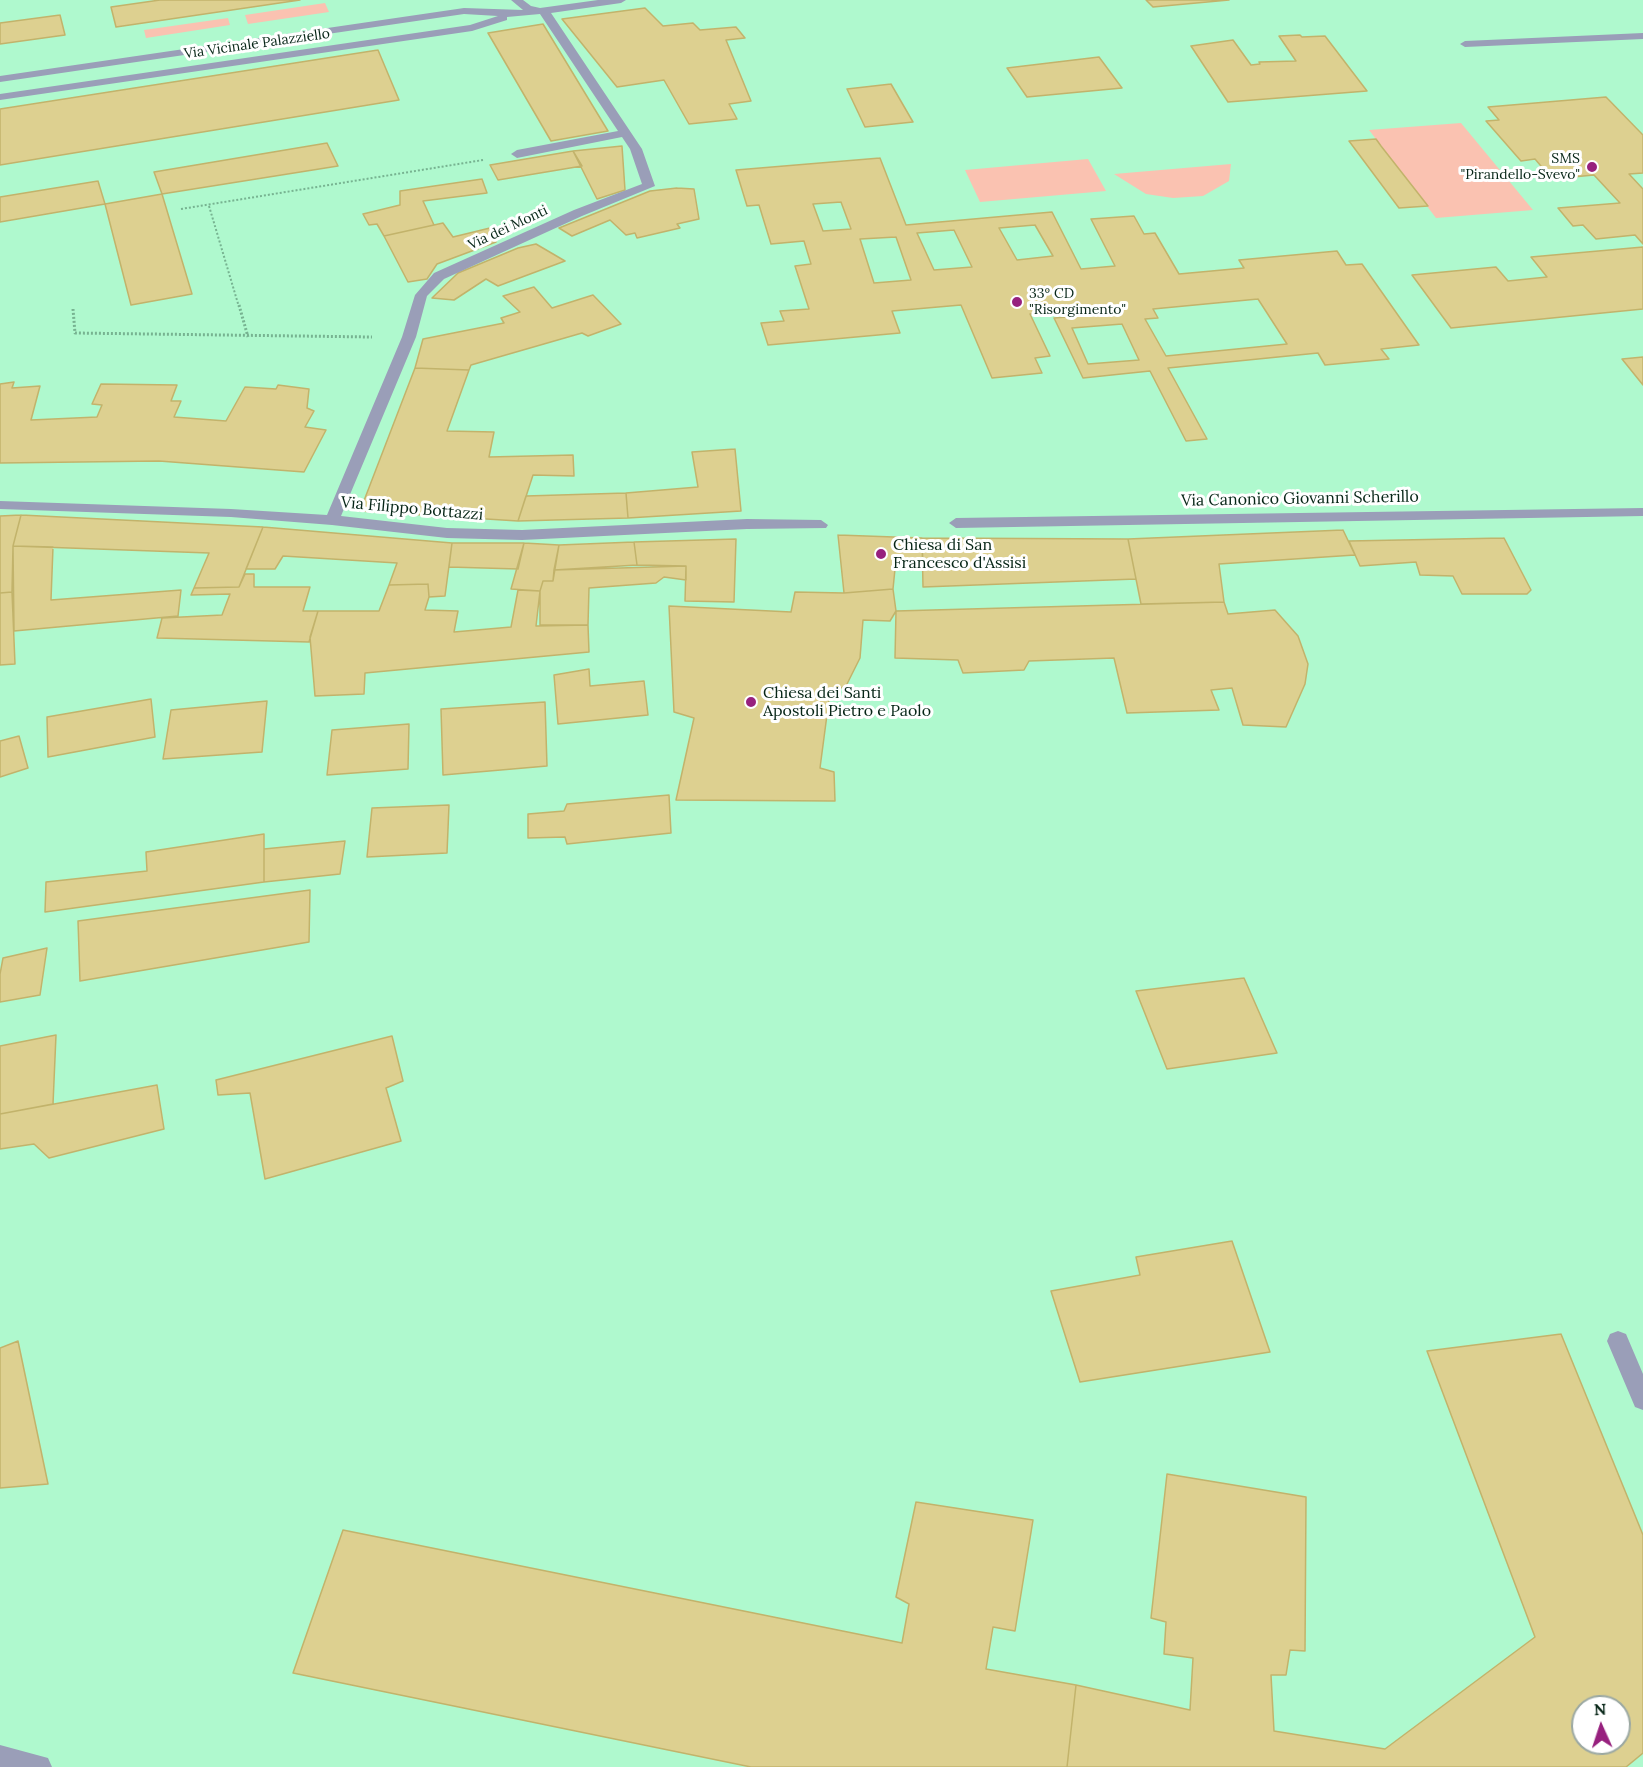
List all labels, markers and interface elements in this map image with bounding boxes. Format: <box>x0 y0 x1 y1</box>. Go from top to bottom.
street label: Via Vicinale Palazziello <box>183 25 331 63</box>
place label: SMS "Pirandello-Svevo" <box>1460 151 1580 184</box>
marker: SMS "Pirandello-Svevo" <box>1585 160 1599 174</box>
street label: Via dei Monti <box>465 202 551 254</box>
place label: 33° CD "Risorgimento" <box>1029 286 1126 318</box>
marker: 33° CD "Risorgimento" <box>1010 295 1024 309</box>
street label: Via Canonico Giovanni Scherillo <box>1181 487 1419 511</box>
street label: Via Filippo Bottazzi <box>340 493 484 525</box>
place label: Chiesa di San Francesco d'Assisi <box>893 535 1026 573</box>
marker: Chiesa di San Francesco d'Assisi <box>874 547 888 561</box>
place label: Chiesa dei Santi Apostoli Pietro e Paolo <box>763 683 931 721</box>
marker: Chiesa dei Santi Apostoli Pietro e Paolo <box>744 695 758 709</box>
north arrow <box>1571 1695 1631 1755</box>
text: N <box>1593 1699 1607 1719</box>

